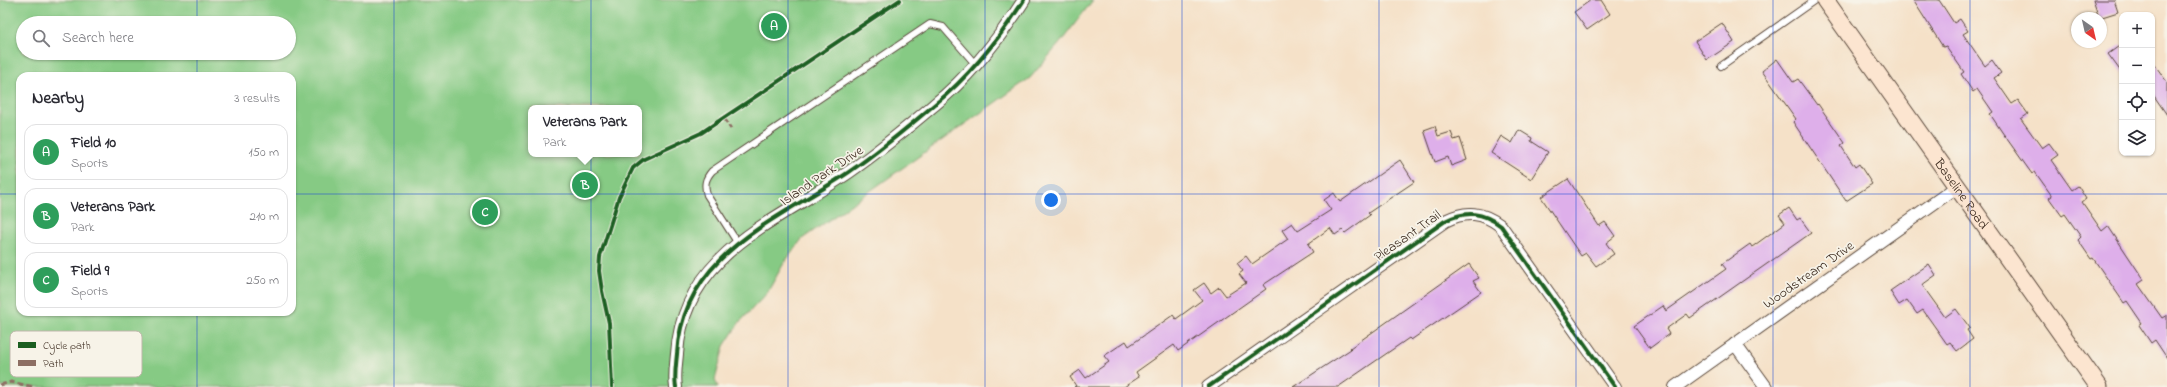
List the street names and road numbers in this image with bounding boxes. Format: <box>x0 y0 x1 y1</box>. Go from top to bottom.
street label: Island Park Drive <box>776 140 868 212</box>
street label: Baseline Road <box>1928 154 1993 234</box>
street label: Pleasant Trail <box>1370 205 1446 267</box>
street label: Woodstream Drive <box>1759 236 1859 314</box>

